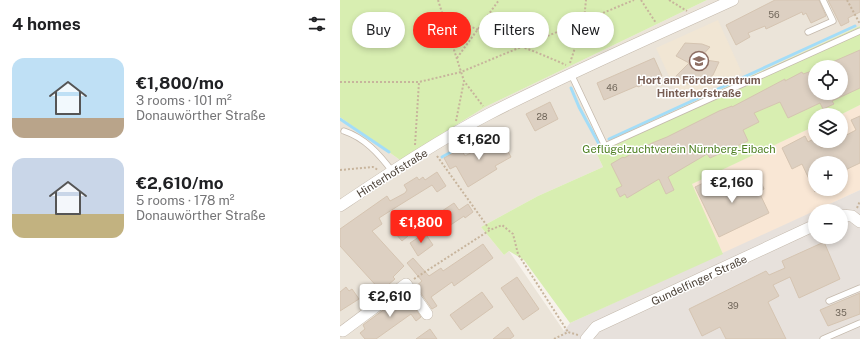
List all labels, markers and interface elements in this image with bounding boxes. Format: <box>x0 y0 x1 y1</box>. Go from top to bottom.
house number: 56 <box>768 9 780 20</box>
chip: Buy <box>352 12 405 48</box>
chip: Rent <box>413 12 471 48</box>
chip: Filters <box>479 12 549 48</box>
chip: New <box>557 12 614 48</box>
icon: filters <box>306 13 328 35</box>
text: 4 homes <box>12 14 81 34</box>
school or university icon: Hort am Förderzentrum Hinterhofstraße <box>688 50 710 72</box>
map controls <box>808 60 848 244</box>
button: locate <box>808 60 848 100</box>
text: €1,800/mo <box>136 73 224 93</box>
icon: home <box>44 74 92 122</box>
place label: Hort am Förderzentrum Hinterhofstraße <box>637 74 761 99</box>
house number: 46 <box>606 82 618 93</box>
text: 3 rooms · 101 m² <box>136 93 232 108</box>
text: Donauwörther Straße <box>136 108 266 123</box>
button: layers <box>808 108 848 148</box>
house number: 28 <box>536 111 548 122</box>
pin: €1,620 <box>446 127 512 161</box>
text: €1,620 <box>458 132 500 147</box>
park label: Geflügelzuchtverein Nürnberg-Eibach <box>582 143 776 155</box>
street label: Hinterhofstraße <box>354 146 430 200</box>
button: + <box>808 156 848 196</box>
pin: €2,160 <box>699 170 765 204</box>
text: €2,610/mo <box>136 173 224 193</box>
icon: home <box>44 174 92 222</box>
text: €2,160 <box>711 175 753 190</box>
text: 5 rooms · 178 m² <box>136 193 235 208</box>
button: − <box>808 204 848 244</box>
text: Donauwörther Straße <box>136 208 266 223</box>
pin: €1,800 <box>388 210 454 244</box>
text: €1,800 <box>399 215 443 230</box>
street label: Gundelfinger Straße <box>649 253 749 307</box>
pin: €2,610 <box>357 284 423 318</box>
text: €2,610 <box>369 289 411 304</box>
house number: 39 <box>727 300 739 311</box>
house number: 35 <box>835 307 847 318</box>

